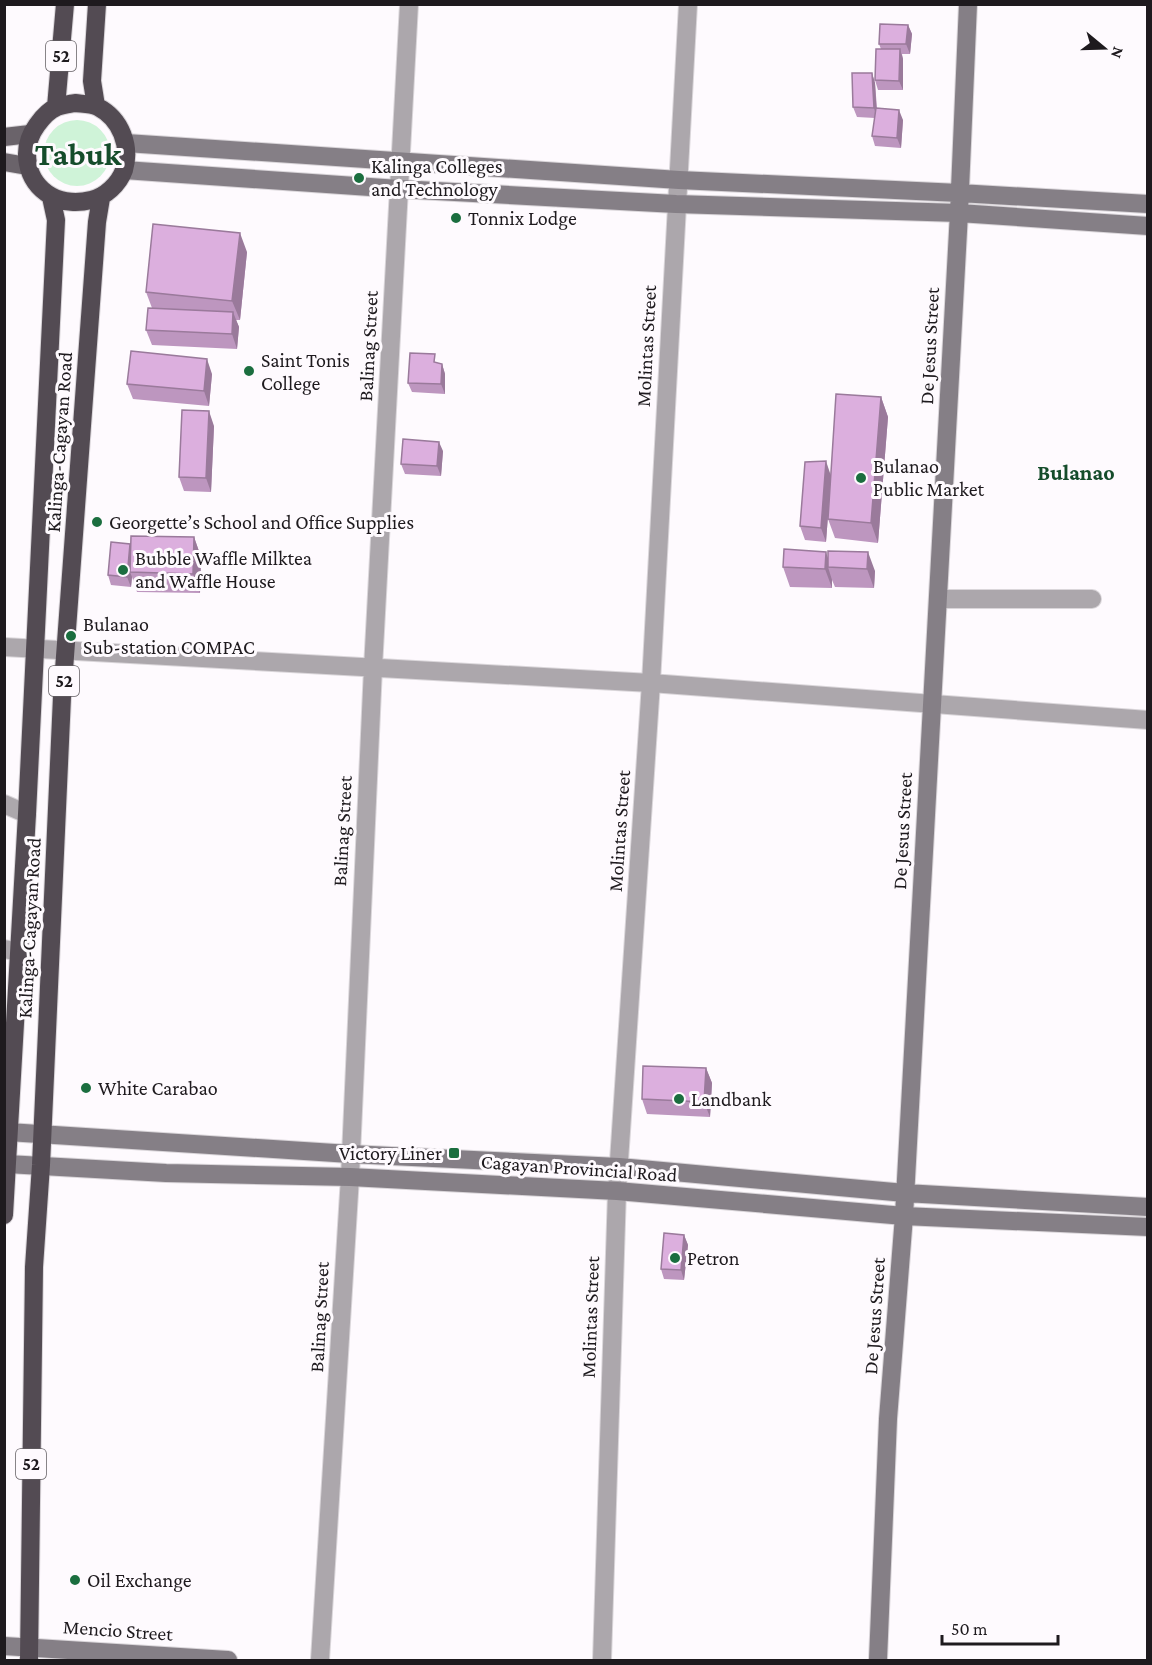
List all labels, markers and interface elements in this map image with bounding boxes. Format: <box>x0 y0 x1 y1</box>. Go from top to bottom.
north arrow <box>1074 18 1134 78</box>
road number: 52 <box>46 41 76 71</box>
text: N <box>1108 45 1128 61</box>
district label: Tabuk <box>35 136 122 172</box>
place label: Kalinga Colleges and Technology <box>371 155 503 201</box>
marker: Kalinga Colleges and Technology <box>352 171 366 185</box>
place label: Tonnix Lodge <box>468 207 577 230</box>
marker: Tonnix Lodge <box>449 211 463 225</box>
street label: Molintas Street <box>632 284 660 407</box>
street label: De Jesus Street <box>915 286 944 405</box>
street label: Balinag Street <box>354 290 383 402</box>
place label: Saint Tonis College <box>261 349 350 395</box>
street label: Kalinga-Cagayan Road <box>42 350 77 533</box>
marker: Saint Tonis College <box>242 364 256 378</box>
place label: Bulanao Public Market <box>873 455 984 500</box>
district label: Bulanao <box>1037 460 1115 485</box>
marker: Bulanao Public Market <box>854 471 868 485</box>
place label: Georgette’s School and Office Supplies <box>109 511 414 534</box>
marker: Georgette’s School and Office Supplies <box>90 515 104 529</box>
place label: Bubble Waffle Milktea and Waffle House <box>135 547 312 592</box>
marker: Bubble Waffle Milktea and Waffle House <box>116 563 130 577</box>
place label: Bulanao Sub-station COMPAC <box>83 613 255 658</box>
marker: Bulanao Sub-station COMPAC <box>64 629 78 643</box>
road number: 52 <box>49 666 79 696</box>
street label: Molintas Street <box>604 769 634 893</box>
street label: De Jesus Street <box>888 771 917 890</box>
street label: Balinag Street <box>328 775 357 887</box>
street label: Kalinga-Cagayan Road <box>13 837 46 1019</box>
place label: White Carabao <box>98 1077 218 1099</box>
marker: White Carabao <box>79 1081 93 1095</box>
place label: Landbank <box>691 1088 772 1110</box>
marker: Landbank <box>672 1092 686 1106</box>
place label: Victory Liner <box>339 1142 442 1165</box>
marker: Victory Liner <box>447 1146 461 1160</box>
street label: Cagayan Provincial Road <box>480 1150 678 1187</box>
place label: Petron <box>687 1247 740 1269</box>
marker: Petron <box>668 1251 682 1265</box>
street label: Molintas Street <box>577 1255 603 1378</box>
street label: De Jesus Street <box>859 1256 890 1375</box>
street label: Balinag Street <box>305 1261 334 1373</box>
road number: 52 <box>16 1449 46 1479</box>
place label: Oil Exchange <box>87 1569 192 1592</box>
marker: Oil Exchange <box>68 1573 82 1587</box>
scale bar <box>942 1608 1058 1646</box>
street label: Mencio Street <box>62 1615 174 1645</box>
text: 50 m <box>951 1619 988 1639</box>

